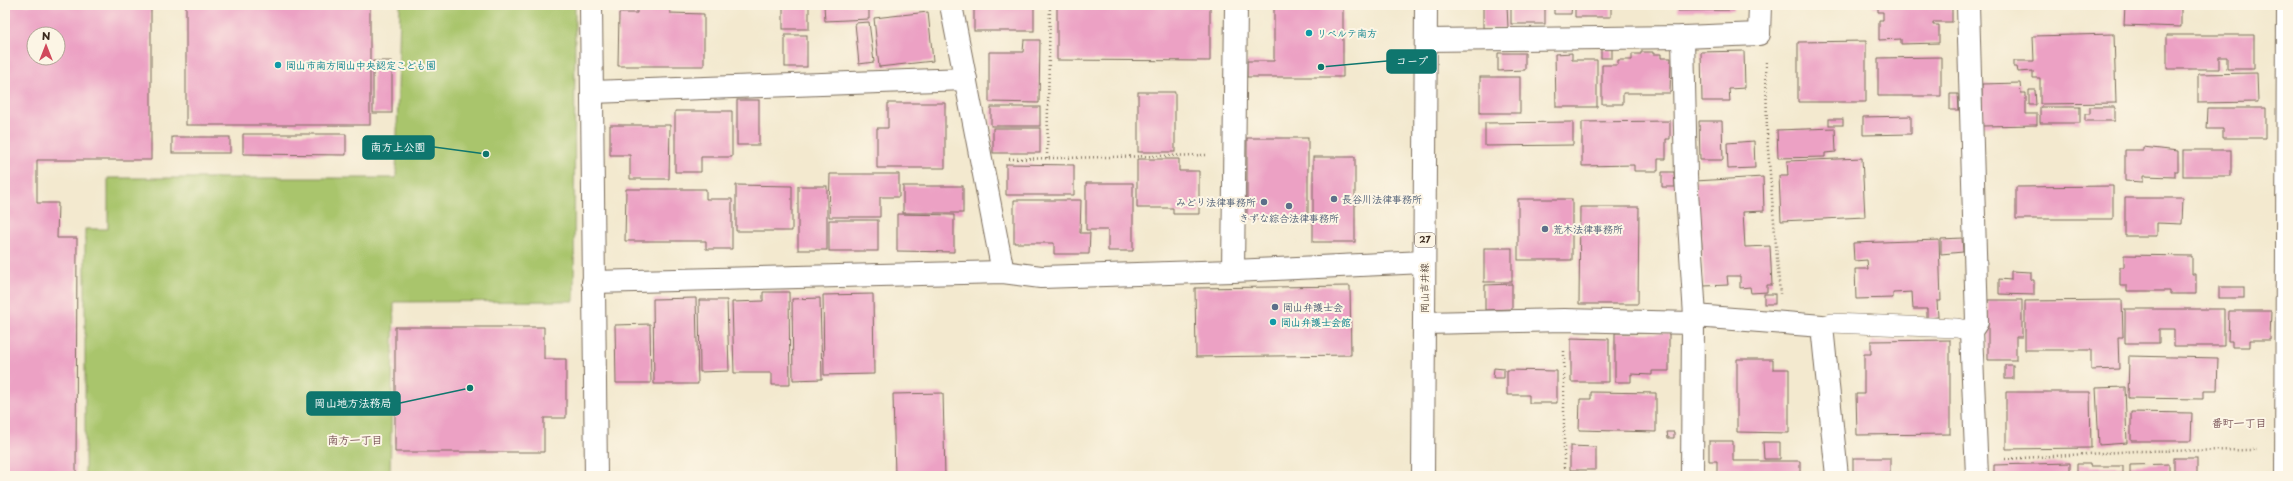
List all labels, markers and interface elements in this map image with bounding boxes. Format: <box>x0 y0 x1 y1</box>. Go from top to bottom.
place label: リベルテ南方 <box>1317 25 1377 40</box>
north arrow <box>26 26 66 66</box>
text: N <box>42 27 51 44</box>
marker: リベルテ南方 <box>1304 28 1314 38</box>
callout: コープ <box>1387 50 1436 73</box>
text: コープ <box>1396 52 1428 69</box>
place label: 岡山市南方岡山中央認定こども園 <box>286 57 436 72</box>
marker: 岡山市南方岡山中央認定こども園 <box>273 60 283 70</box>
callout: 南方上公園 <box>363 136 434 159</box>
text: 南方上公園 <box>371 138 426 155</box>
place label: 長谷川法律事務所 <box>1342 191 1422 206</box>
place label: みどり法律事務所 <box>1176 194 1256 209</box>
marker: 長谷川法律事務所 <box>1329 194 1339 204</box>
marker: みどり法律事務所 <box>1259 197 1269 207</box>
marker: きずな綜合法律事務所 <box>1284 201 1294 211</box>
place label: きずな綜合法律事務所 <box>1239 210 1339 225</box>
place label: 荒木法律事務所 <box>1553 221 1623 236</box>
marker: 荒木法律事務所 <box>1540 224 1550 234</box>
road number: 27 <box>1415 233 1435 247</box>
street label: 岡山吉井線 <box>1416 263 1431 313</box>
place label: 岡山弁護士会 <box>1283 299 1343 314</box>
marker: 岡山弁護士会 <box>1270 302 1280 312</box>
place label: 岡山弁護士会館 <box>1281 314 1351 329</box>
marker: 岡山弁護士会館 <box>1268 317 1278 327</box>
callout: 岡山地方法務局 <box>307 392 400 415</box>
text: 岡山地方法務局 <box>315 394 392 411</box>
district label: 番町一丁目 <box>2212 414 2267 431</box>
district label: 南方一丁目 <box>328 431 383 448</box>

